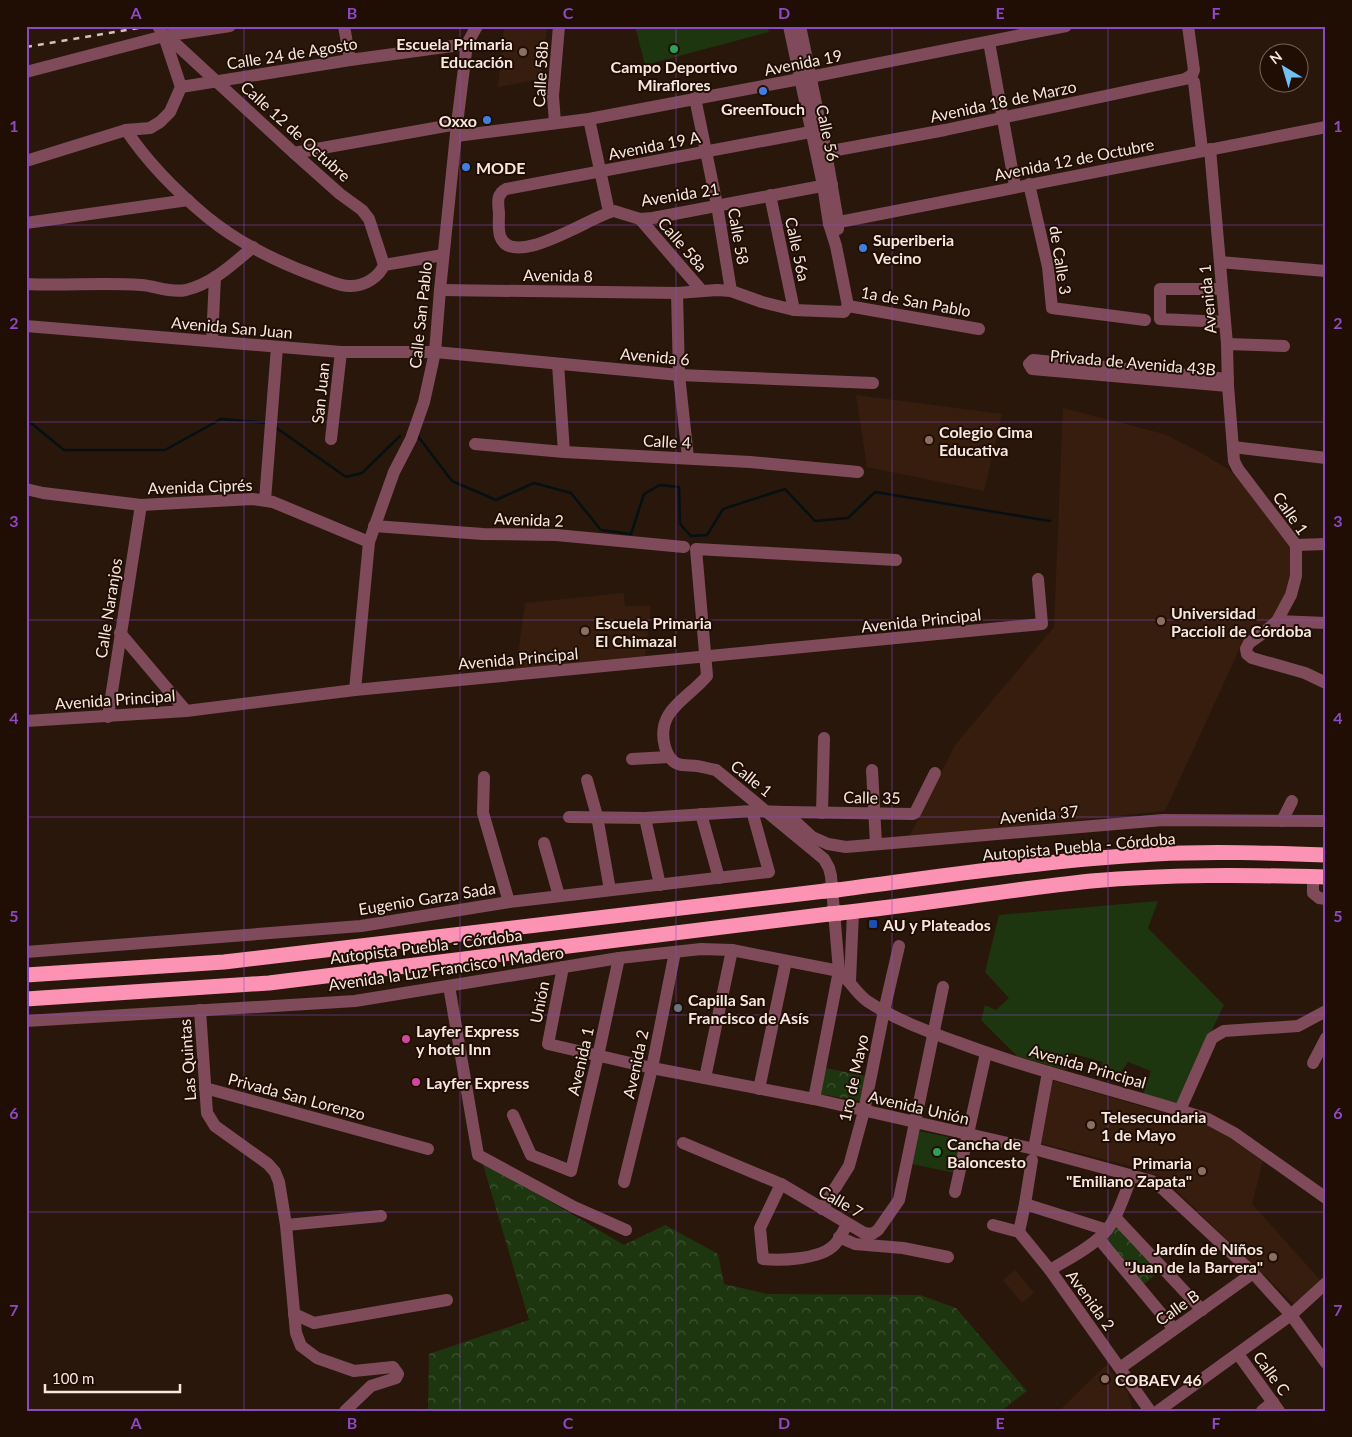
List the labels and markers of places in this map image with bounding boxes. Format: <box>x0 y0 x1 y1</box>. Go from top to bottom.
place label: Escuela Primaria Educación <box>396 34 513 71</box>
marker: Campo Deportivo Miraflores <box>668 43 680 55</box>
marker: Escuela Primaria Educación <box>517 46 529 58</box>
place label: Campo Deportivo Miraflores <box>611 57 737 94</box>
marker: GreenTouch <box>757 85 769 97</box>
place label: GreenTouch <box>721 99 805 118</box>
place label: Oxxo <box>439 111 477 130</box>
marker: Oxxo <box>481 114 493 126</box>
place label: MODE <box>476 158 525 177</box>
marker: MODE <box>460 161 472 173</box>
place label: Superiberia Vecino <box>872 230 954 267</box>
marker: Superiberia Vecino <box>857 242 869 254</box>
place label: Colegio Cima Educativa <box>939 422 1033 459</box>
marker: Colegio Cima Educativa <box>923 434 935 446</box>
place label: Universidad Paccioli de Córdoba <box>1171 603 1312 640</box>
place label: Escuela Primaria El Chimazal <box>595 613 712 650</box>
marker: Universidad Paccioli de Córdoba <box>1155 615 1167 627</box>
marker: Escuela Primaria El Chimazal <box>579 625 591 637</box>
place label: AU y Plateados <box>882 915 991 934</box>
marker: AU y Plateados <box>867 918 879 930</box>
place label: Capilla San Francisco de Asís <box>688 990 809 1027</box>
marker: Capilla San Francisco de Asís <box>672 1002 684 1014</box>
place label: Layfer Express y hotel Inn <box>416 1021 519 1058</box>
marker: Layfer Express y hotel Inn <box>400 1033 412 1045</box>
place label: Layfer Express <box>426 1073 529 1092</box>
marker: Layfer Express <box>410 1076 422 1088</box>
place label: Telesecundaria 1 de Mayo <box>1101 1107 1206 1144</box>
marker: Telesecundaria 1 de Mayo <box>1085 1119 1097 1131</box>
place label: Cancha de Baloncesto <box>947 1134 1026 1171</box>
marker: Cancha de Baloncesto <box>931 1146 943 1158</box>
place label: Primaria "Emiliano Zapata" <box>1066 1153 1192 1190</box>
marker: Primaria "Emiliano Zapata" <box>1196 1165 1208 1177</box>
place label: Jardín de Niños "Juan de la Barrera" <box>1125 1239 1263 1276</box>
marker: Jardín de Niños "Juan de la Barrera" <box>1267 1251 1279 1263</box>
place label: COBAEV 46 <box>1115 1370 1202 1389</box>
marker: COBAEV 46 <box>1099 1373 1111 1385</box>

